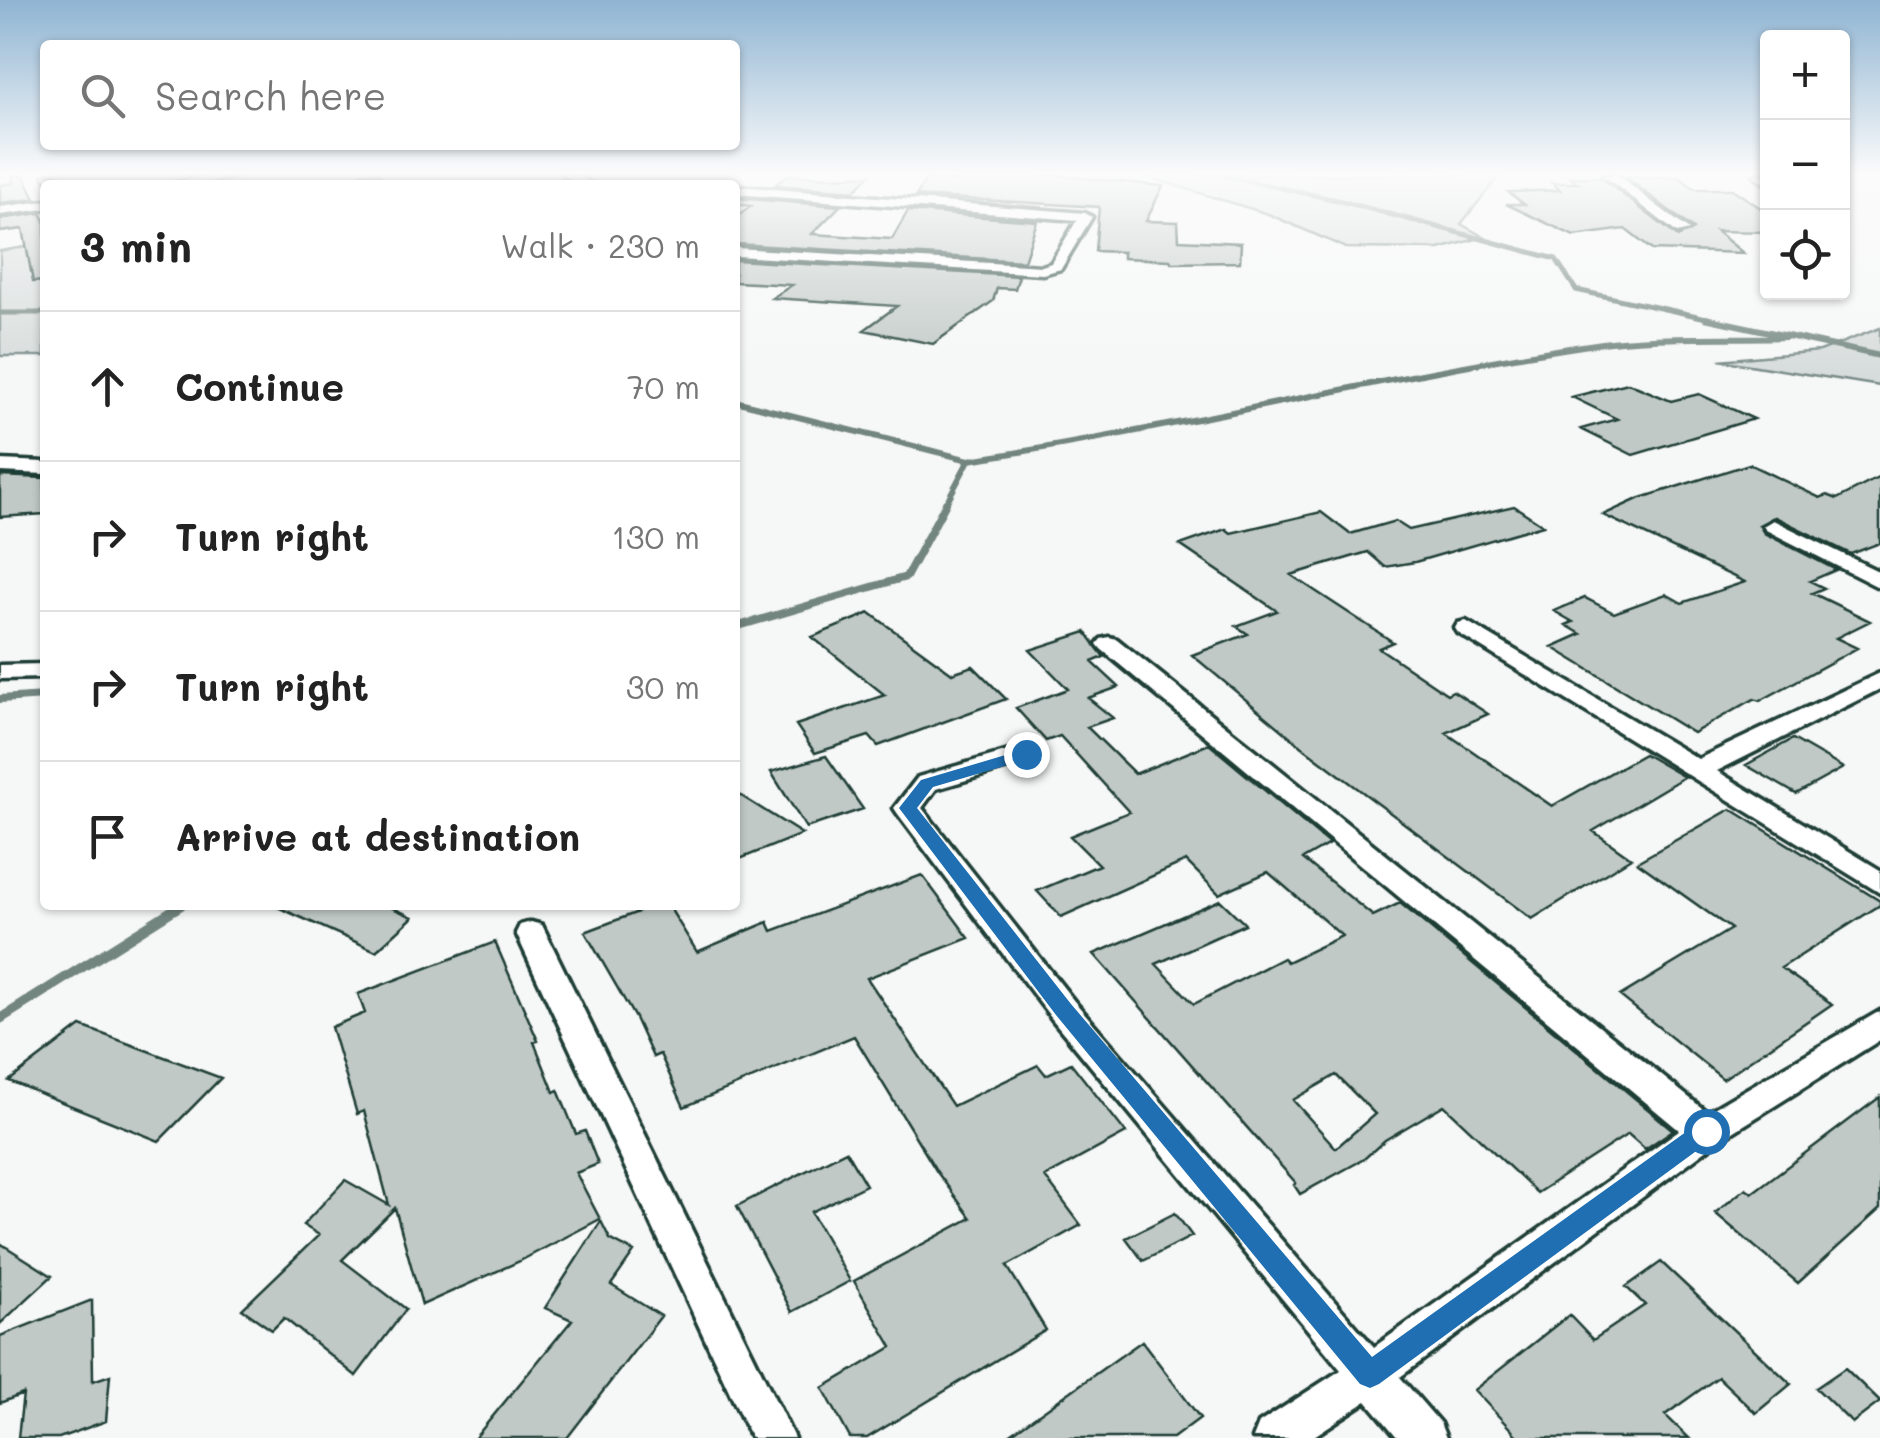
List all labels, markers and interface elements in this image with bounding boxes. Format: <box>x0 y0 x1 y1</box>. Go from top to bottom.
map controls <box>1760 30 1850 300</box>
button: + <box>1760 30 1850 120</box>
search box <box>40 40 740 150</box>
icon: search <box>75 68 130 123</box>
text: Search here <box>155 70 386 120</box>
button: − <box>1760 120 1850 210</box>
button: locate <box>1760 210 1850 300</box>
text: 3 min <box>80 218 192 273</box>
text: Walk · 230 m <box>500 224 700 266</box>
icon: ahead <box>80 359 135 414</box>
text: Continue <box>175 361 344 411</box>
text: 70 m <box>627 365 700 407</box>
icon: right <box>80 509 135 564</box>
text: Turn right <box>175 511 369 561</box>
text: 130 m <box>611 515 700 557</box>
icon: right <box>80 659 135 714</box>
text: Turn right <box>175 661 369 711</box>
text: 30 m <box>626 665 700 707</box>
route end <box>1004 732 1050 778</box>
icon: arrive <box>80 809 135 864</box>
text: Arrive at destination <box>175 811 580 861</box>
route start <box>1684 1109 1730 1155</box>

